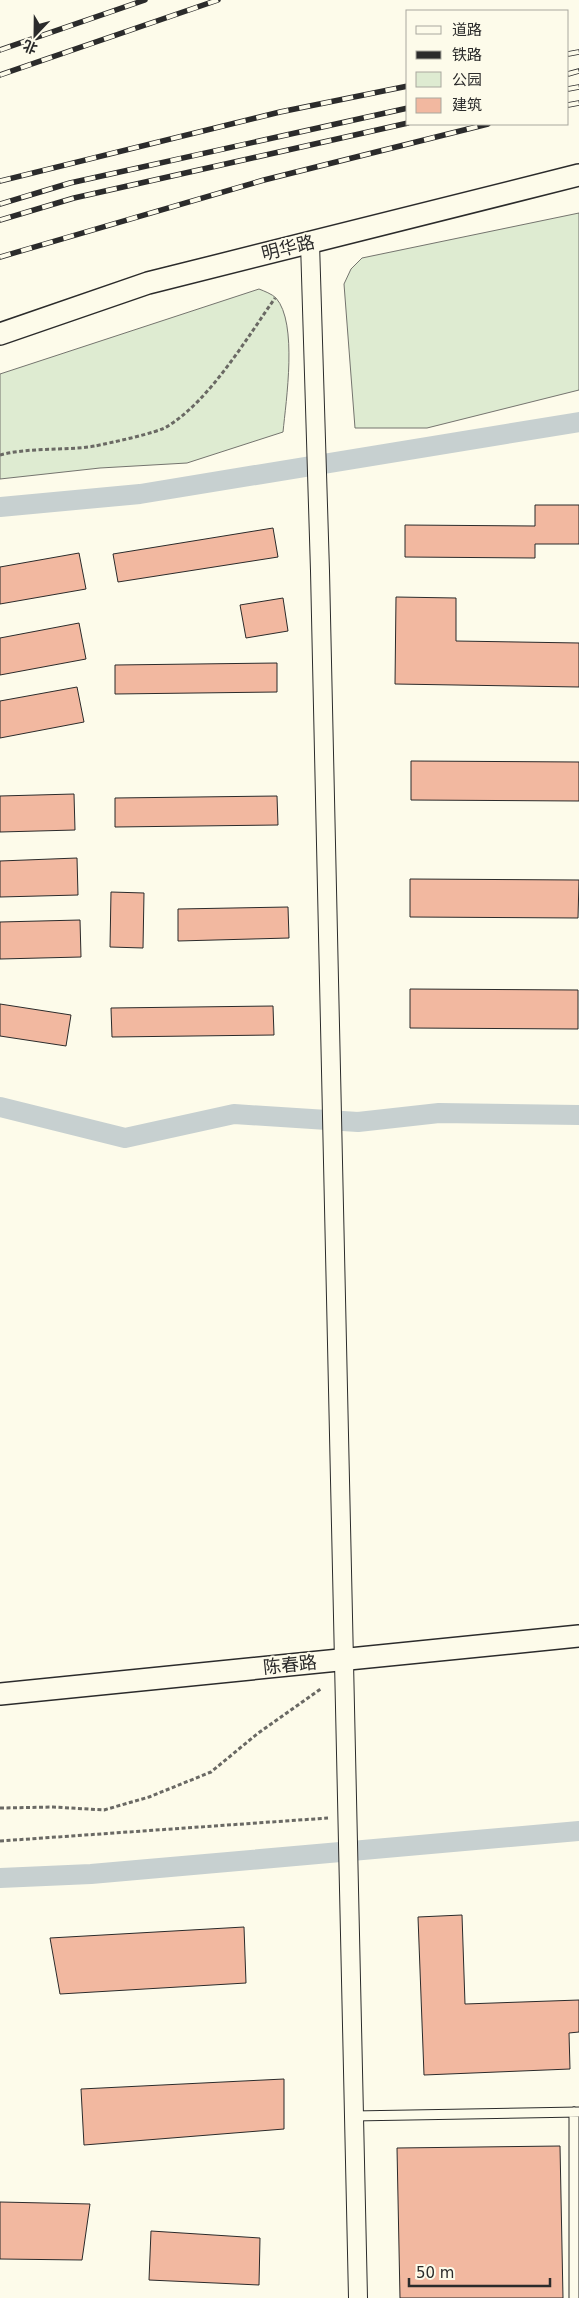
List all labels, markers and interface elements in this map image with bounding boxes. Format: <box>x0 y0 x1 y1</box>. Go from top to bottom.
north arrow <box>10 10 60 60</box>
legend <box>406 10 569 125</box>
text: 道路 <box>452 21 482 39</box>
text: 北 <box>21 37 40 57</box>
text: 铁路 <box>452 46 482 64</box>
text: 公园 <box>452 71 482 89</box>
text: 建筑 <box>452 96 482 114</box>
street label: 明华路 <box>259 231 317 264</box>
street label: 陈春路 <box>262 1651 318 1678</box>
scale bar <box>409 2256 550 2288</box>
text: 50 m <box>416 2264 454 2282</box>

